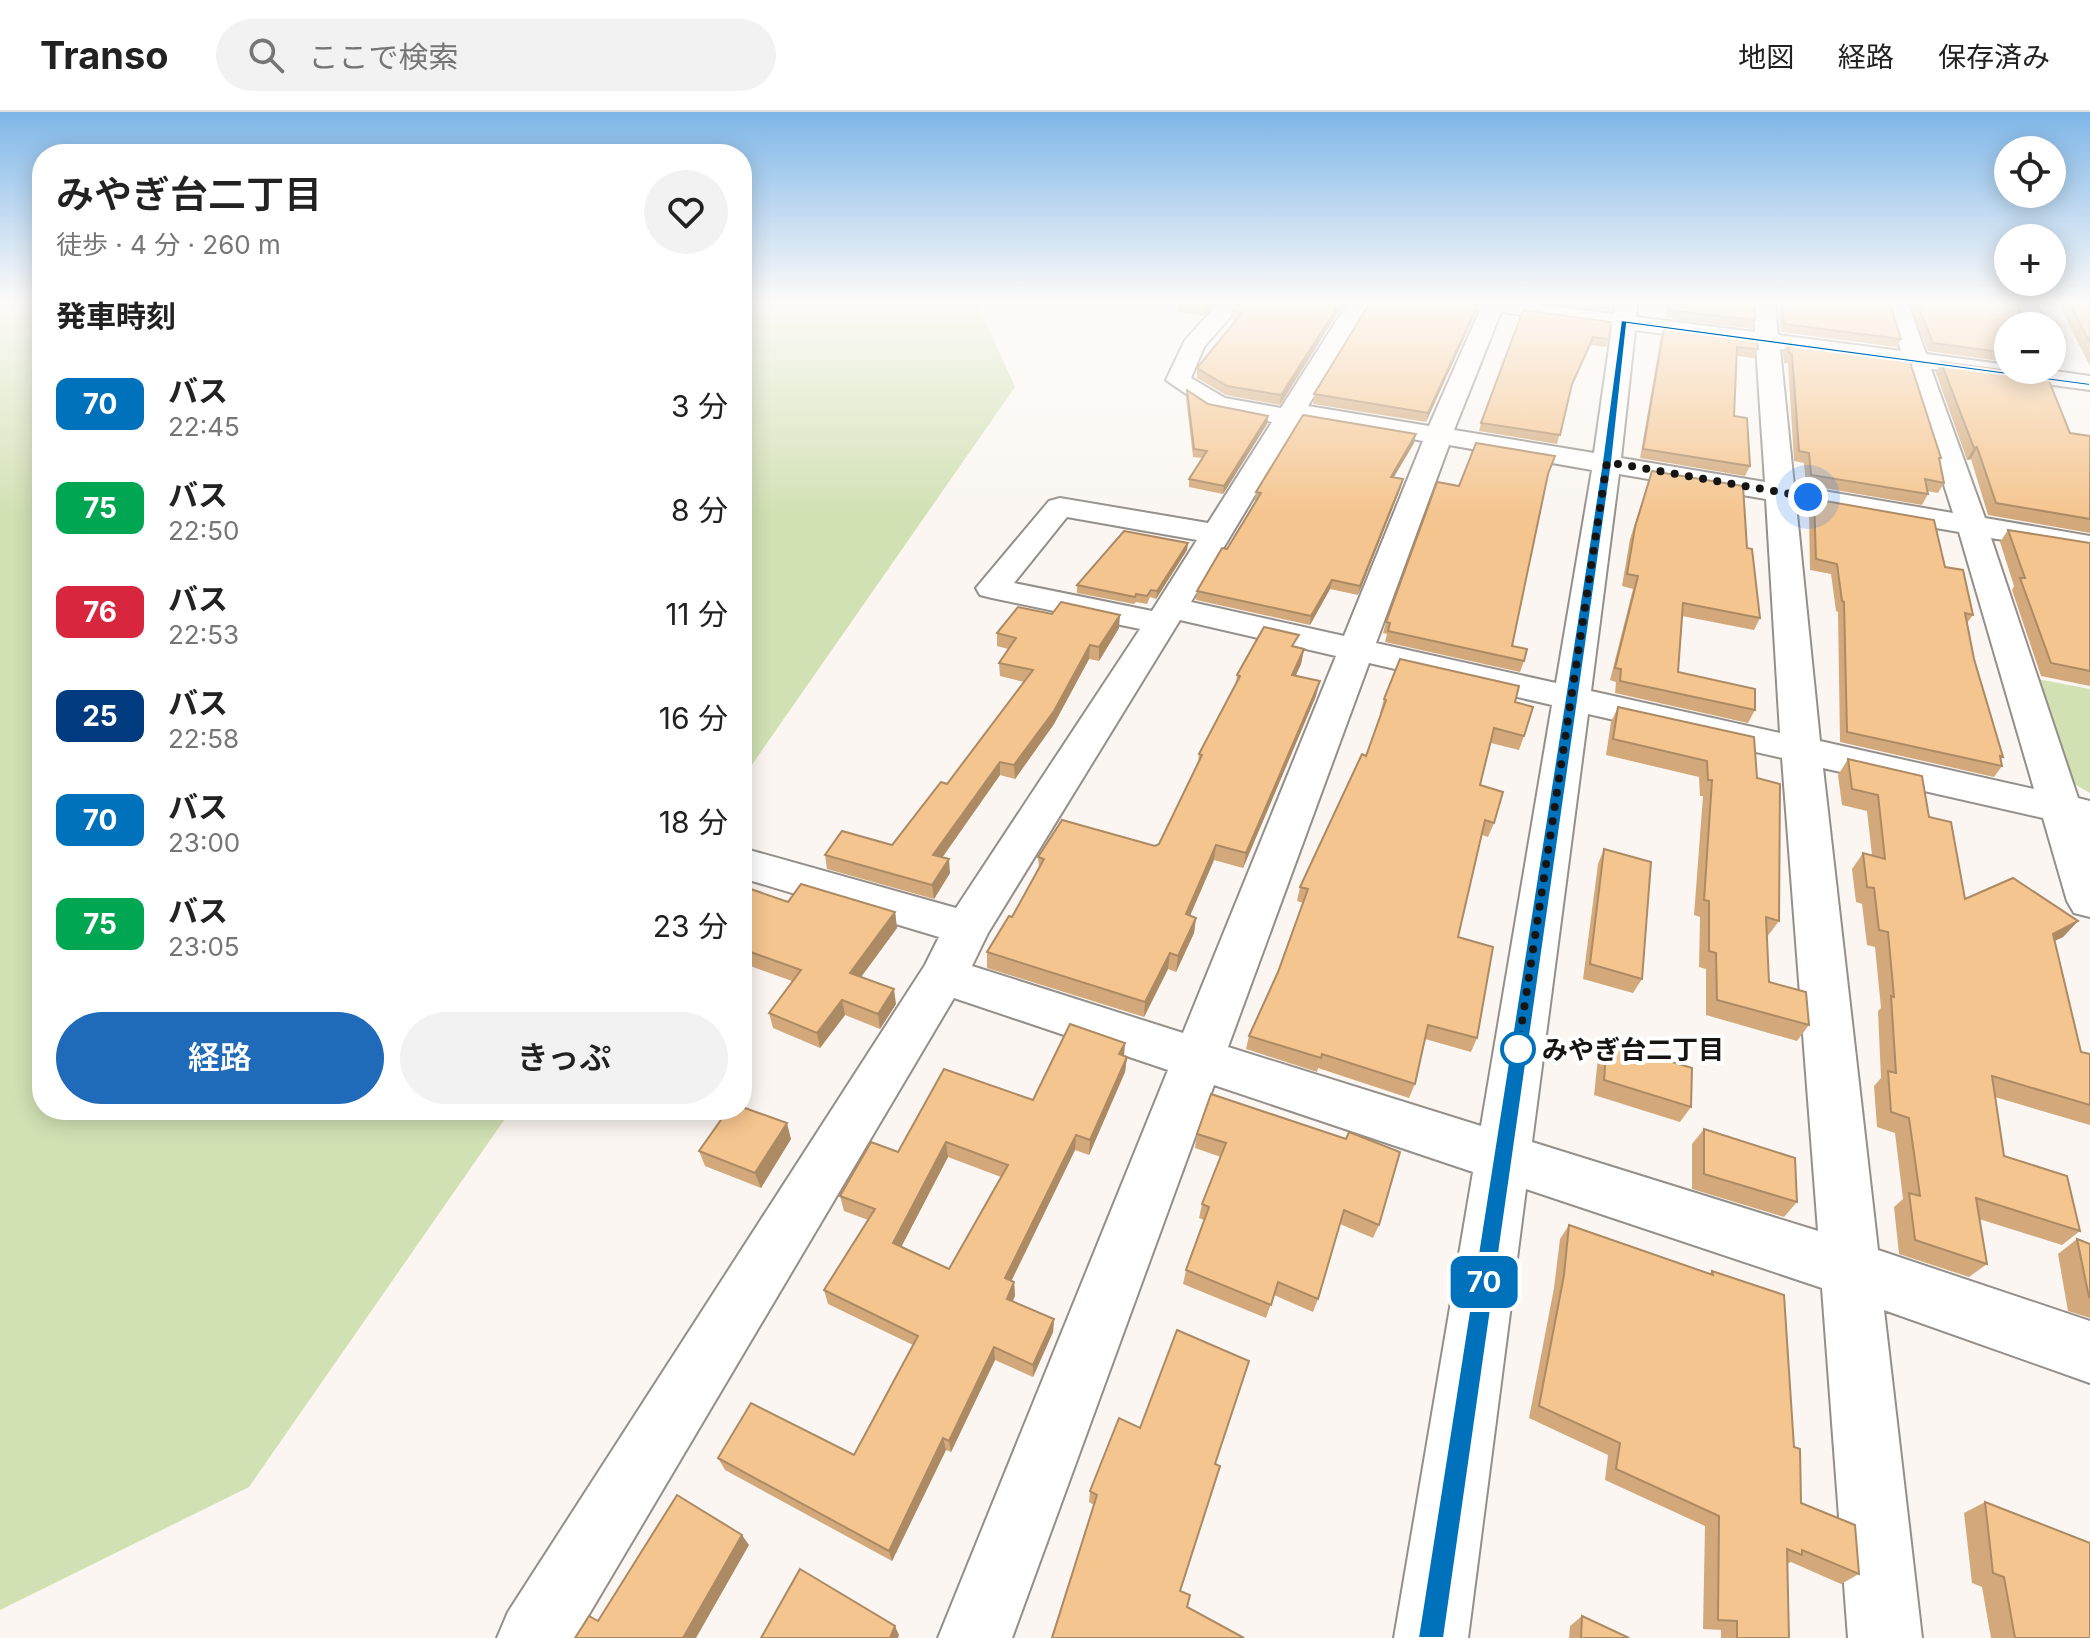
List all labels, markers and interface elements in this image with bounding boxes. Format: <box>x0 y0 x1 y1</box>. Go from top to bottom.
search box <box>216 19 776 91</box>
text: Transo <box>40 32 168 78</box>
icon: search <box>244 33 288 77</box>
text: ここで検索 <box>308 39 458 75</box>
text: 地図 <box>1738 40 1794 74</box>
text: 経路 <box>1838 40 1894 74</box>
text: 保存済み <box>1938 40 2050 74</box>
map controls <box>1994 136 2066 384</box>
button: locate <box>1994 136 2066 208</box>
button: heart <box>644 170 728 254</box>
text: みやぎ台二丁目 <box>56 171 322 217</box>
button: + <box>1994 224 2066 296</box>
text: 徒歩 · 4 分 · 260 m <box>56 229 281 260</box>
text: 発車時刻 <box>56 298 176 334</box>
button: − <box>1994 312 2066 384</box>
text: バス <box>168 373 228 409</box>
text: 70 <box>83 387 117 421</box>
text: 3 分 <box>671 388 728 424</box>
text: 22:45 <box>168 411 240 442</box>
text: バス <box>168 477 228 513</box>
your location <box>1788 477 1828 517</box>
text: 75 <box>83 491 117 525</box>
text: 8 分 <box>671 492 728 528</box>
text: 22:50 <box>168 515 239 546</box>
text: バス <box>168 581 228 617</box>
text: 76 <box>83 595 117 629</box>
text: 11 分 <box>665 596 728 632</box>
text: 22:53 <box>168 619 239 650</box>
text: バス <box>168 685 228 721</box>
text: 25 <box>82 699 118 733</box>
text: 16 分 <box>659 700 728 736</box>
text: 22:58 <box>168 723 239 754</box>
text: バス <box>168 789 228 825</box>
text: 70 <box>83 803 117 837</box>
text: 18 分 <box>659 804 728 840</box>
text: 23:00 <box>168 827 240 858</box>
text: バス <box>168 893 228 929</box>
text: 75 <box>83 907 117 941</box>
text: 23 分 <box>653 908 728 944</box>
text: 23:05 <box>168 931 240 962</box>
button: 経路 <box>56 1012 384 1104</box>
button: きっぷ <box>400 1012 728 1104</box>
marker: みやぎ台二丁目 <box>1501 1032 1535 1066</box>
place label: みやぎ台二丁目 <box>1542 1034 1724 1065</box>
line badge: 70 <box>1448 1256 1520 1308</box>
text: 70 <box>1467 1265 1501 1299</box>

